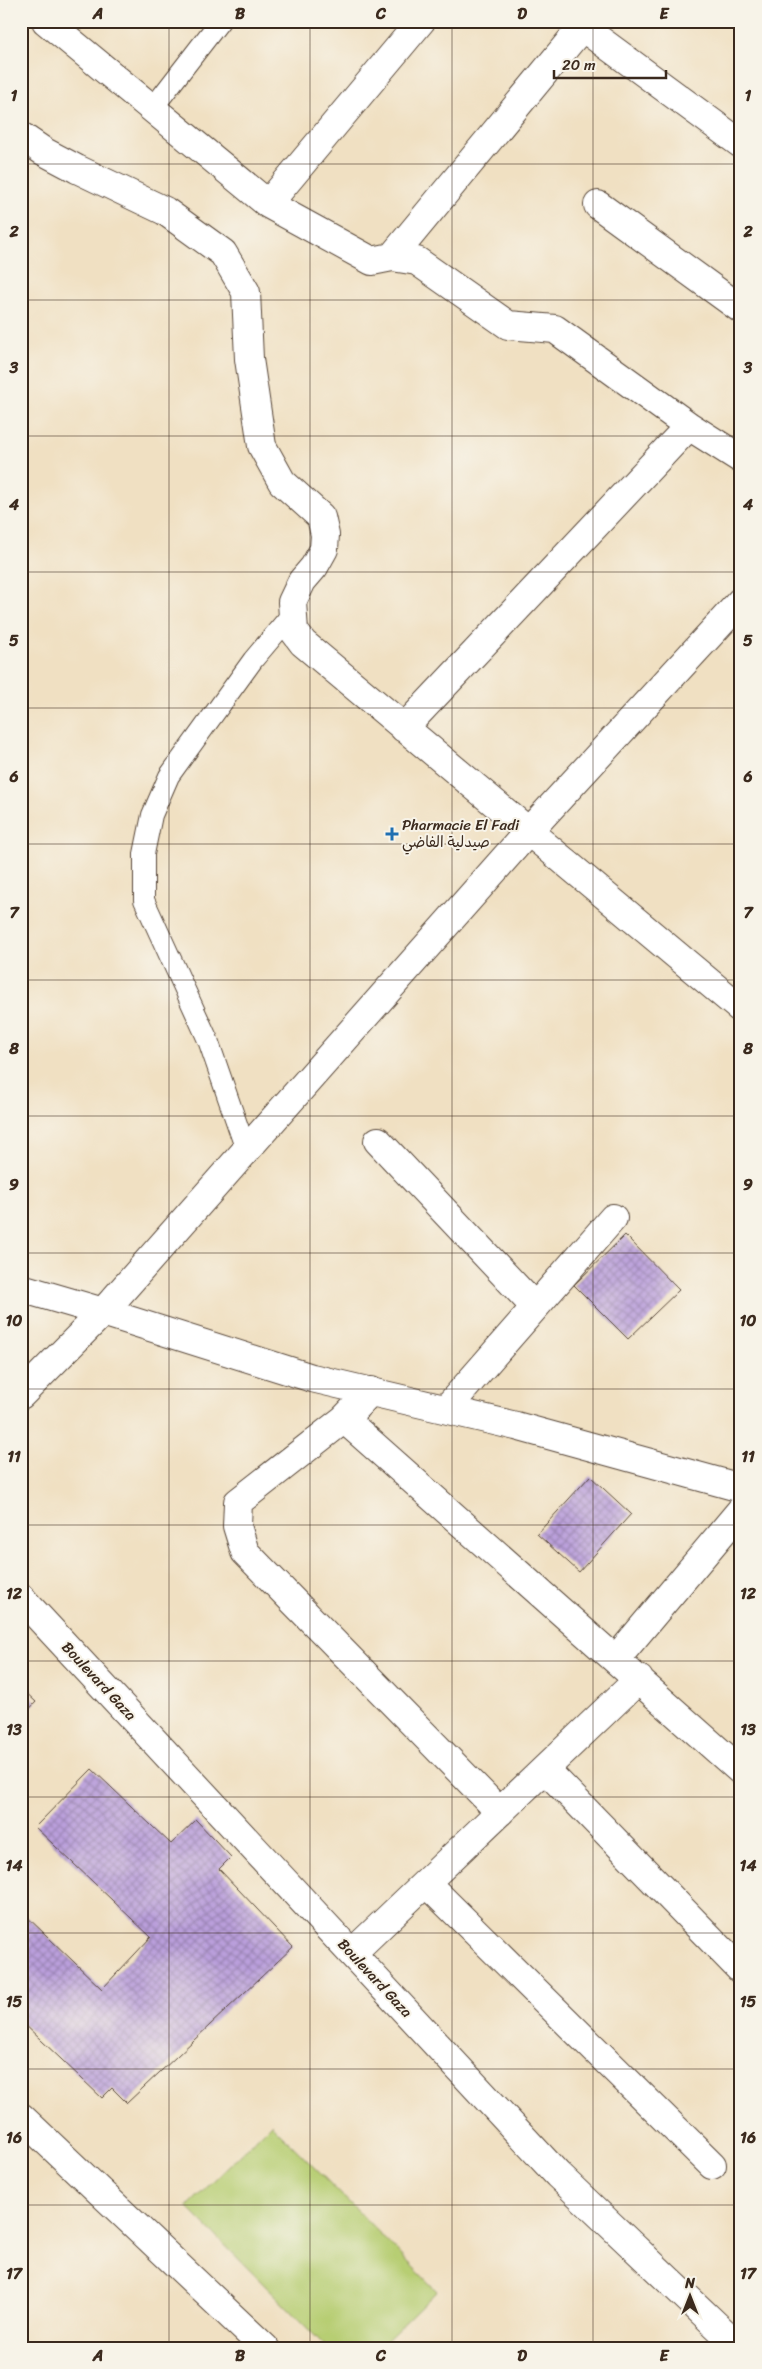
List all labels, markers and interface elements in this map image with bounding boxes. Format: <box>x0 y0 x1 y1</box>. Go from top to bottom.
text: A <box>92 0 103 28</box>
text: B <box>235 0 246 28</box>
text: C <box>375 0 387 28</box>
text: D <box>517 0 527 28</box>
text: E <box>660 0 670 28</box>
scale bar <box>554 48 667 80</box>
text: 20 m <box>562 52 596 78</box>
text: 1 <box>11 81 18 110</box>
text: 1 <box>745 81 752 110</box>
text: 2 <box>8 217 19 246</box>
text: 2 <box>742 217 753 246</box>
text: 3 <box>9 353 19 382</box>
text: 3 <box>743 353 753 382</box>
text: 4 <box>8 490 19 519</box>
text: 4 <box>742 490 753 519</box>
text: 5 <box>9 626 19 655</box>
text: 5 <box>743 626 753 655</box>
text: 6 <box>8 762 19 791</box>
text: 6 <box>742 762 753 791</box>
place label: Pharmacie El Fadi صيدلية الفاضي <box>402 812 520 855</box>
marker: Pharmacie El Fadi صيدلية الفاضي <box>386 828 398 840</box>
text: 7 <box>9 898 20 927</box>
text: 7 <box>743 898 754 927</box>
text: 8 <box>8 1034 19 1063</box>
text: 8 <box>742 1034 753 1063</box>
text: 9 <box>9 1170 19 1199</box>
text: 9 <box>743 1170 753 1199</box>
text: 10 <box>6 1306 22 1335</box>
text: 10 <box>740 1306 756 1335</box>
text: 11 <box>7 1442 21 1471</box>
text: 11 <box>741 1442 755 1471</box>
text: 12 <box>6 1579 23 1608</box>
text: 12 <box>740 1579 757 1608</box>
street label: Boulevard Gaza <box>55 1635 143 1727</box>
text: 13 <box>6 1715 22 1744</box>
text: 13 <box>740 1715 756 1744</box>
text: 14 <box>6 1851 22 1880</box>
text: 14 <box>740 1851 756 1880</box>
street label: Boulevard Gaza <box>331 1932 419 2024</box>
text: 15 <box>6 1987 23 2016</box>
text: 15 <box>740 1987 757 2016</box>
text: 16 <box>6 2123 22 2152</box>
text: 16 <box>740 2123 756 2152</box>
text: 17 <box>6 2259 24 2288</box>
text: 17 <box>740 2259 758 2288</box>
text: N <box>684 2271 695 2296</box>
north arrow <box>664 2272 714 2322</box>
text: A <box>92 2341 103 2369</box>
text: B <box>235 2341 246 2369</box>
text: C <box>375 2341 387 2369</box>
text: D <box>517 2341 527 2369</box>
text: E <box>660 2341 670 2369</box>

